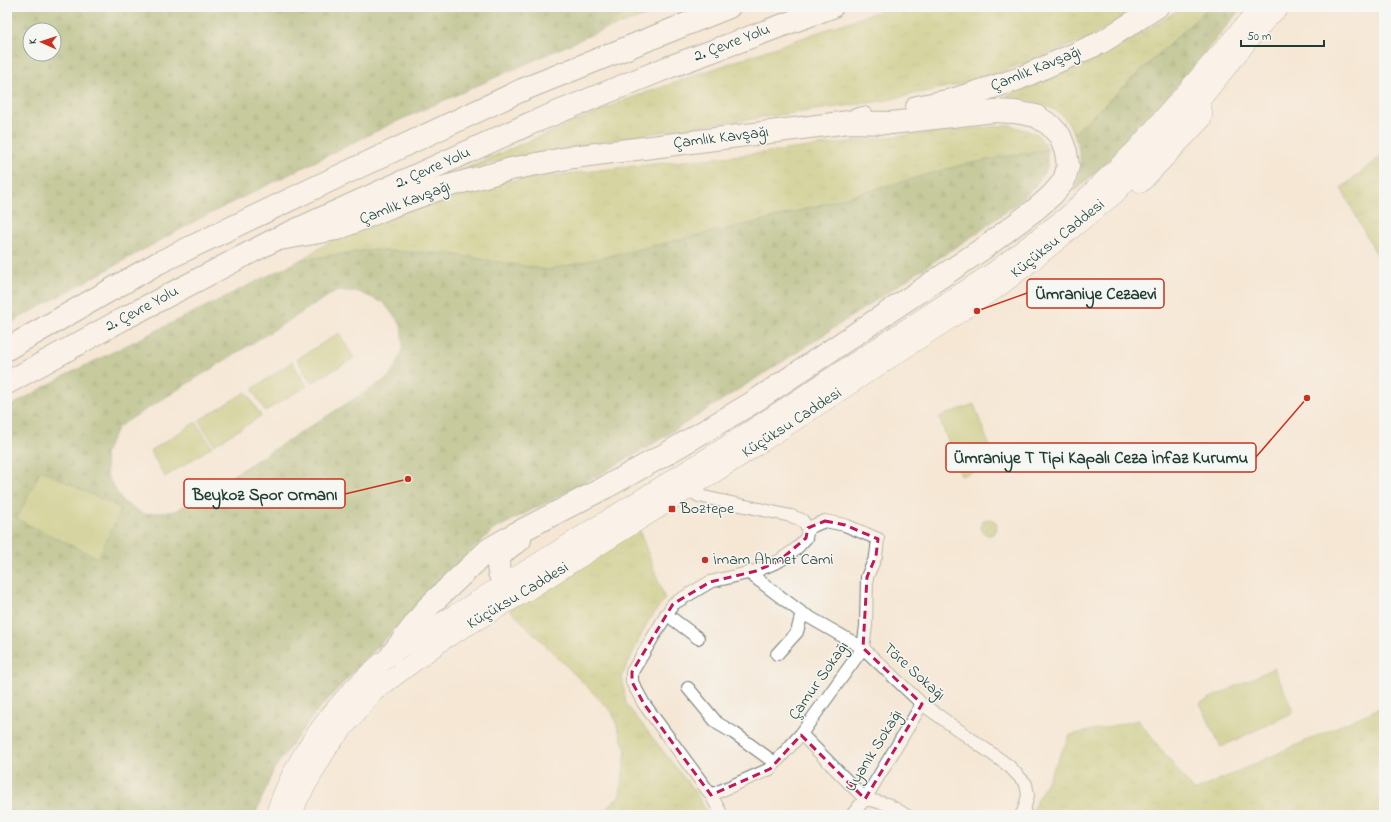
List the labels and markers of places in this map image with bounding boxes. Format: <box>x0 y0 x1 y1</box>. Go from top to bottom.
callout: Ümraniye Cezaevi <box>1027 279 1164 308</box>
callout: Ümraniye T Tipi Kapalı Ceza İnfaz Kurumu <box>946 443 1256 472</box>
callout: Beykoz Spor Ormanı <box>184 479 345 508</box>
place label: Boztepe <box>679 497 735 521</box>
marker: Boztepe <box>667 504 677 514</box>
place label: İmam Ahmet Cami <box>713 548 833 572</box>
marker: İmam Ahmet Cami <box>700 555 710 565</box>

